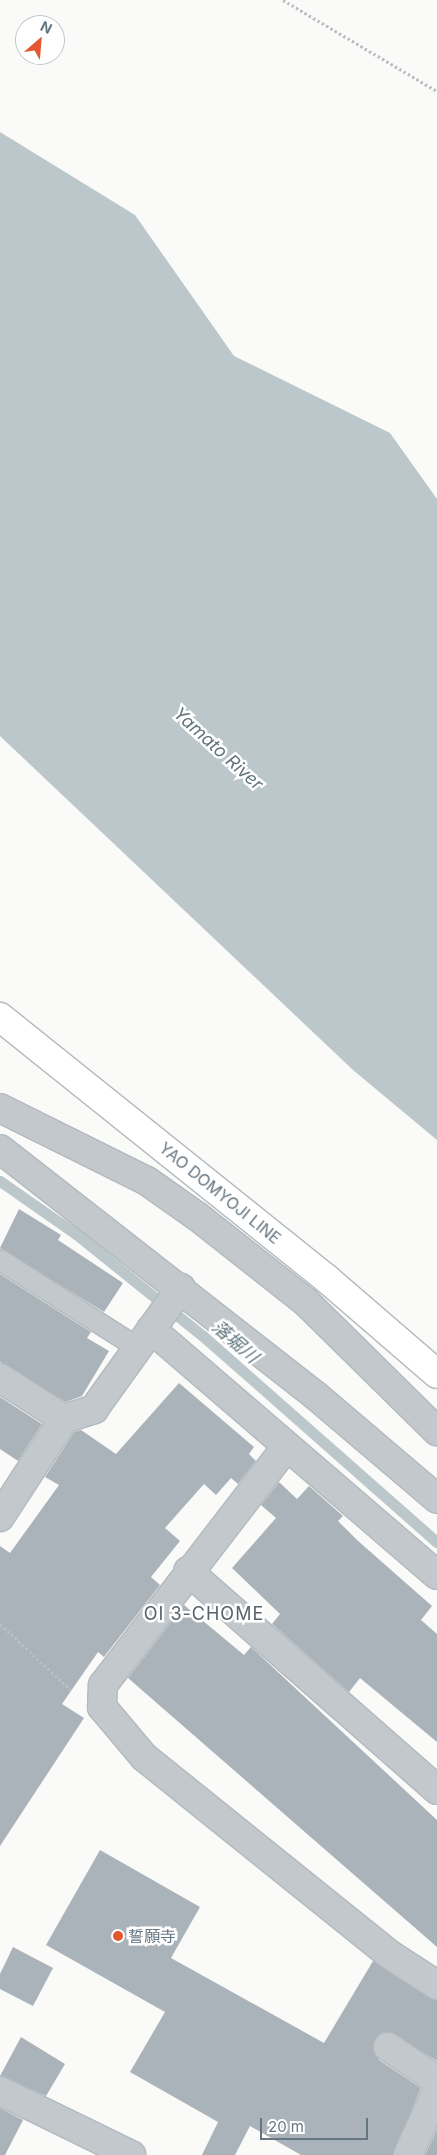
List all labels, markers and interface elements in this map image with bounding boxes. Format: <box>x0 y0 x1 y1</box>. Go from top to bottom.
north arrow <box>15 15 65 65</box>
text: N <box>38 17 55 37</box>
water label: Yamato River <box>169 703 267 795</box>
street label: YAO DOMYOJI LINE <box>155 1138 285 1248</box>
water label: 落堀川 <box>208 1316 262 1368</box>
district label: OI 3-CHOME <box>143 1603 265 1625</box>
place label: 誓願寺 <box>128 1926 176 1946</box>
marker: 誓願寺 <box>112 1930 124 1942</box>
scale bar <box>262 2108 370 2140</box>
text: 20 m <box>268 2117 304 2136</box>

